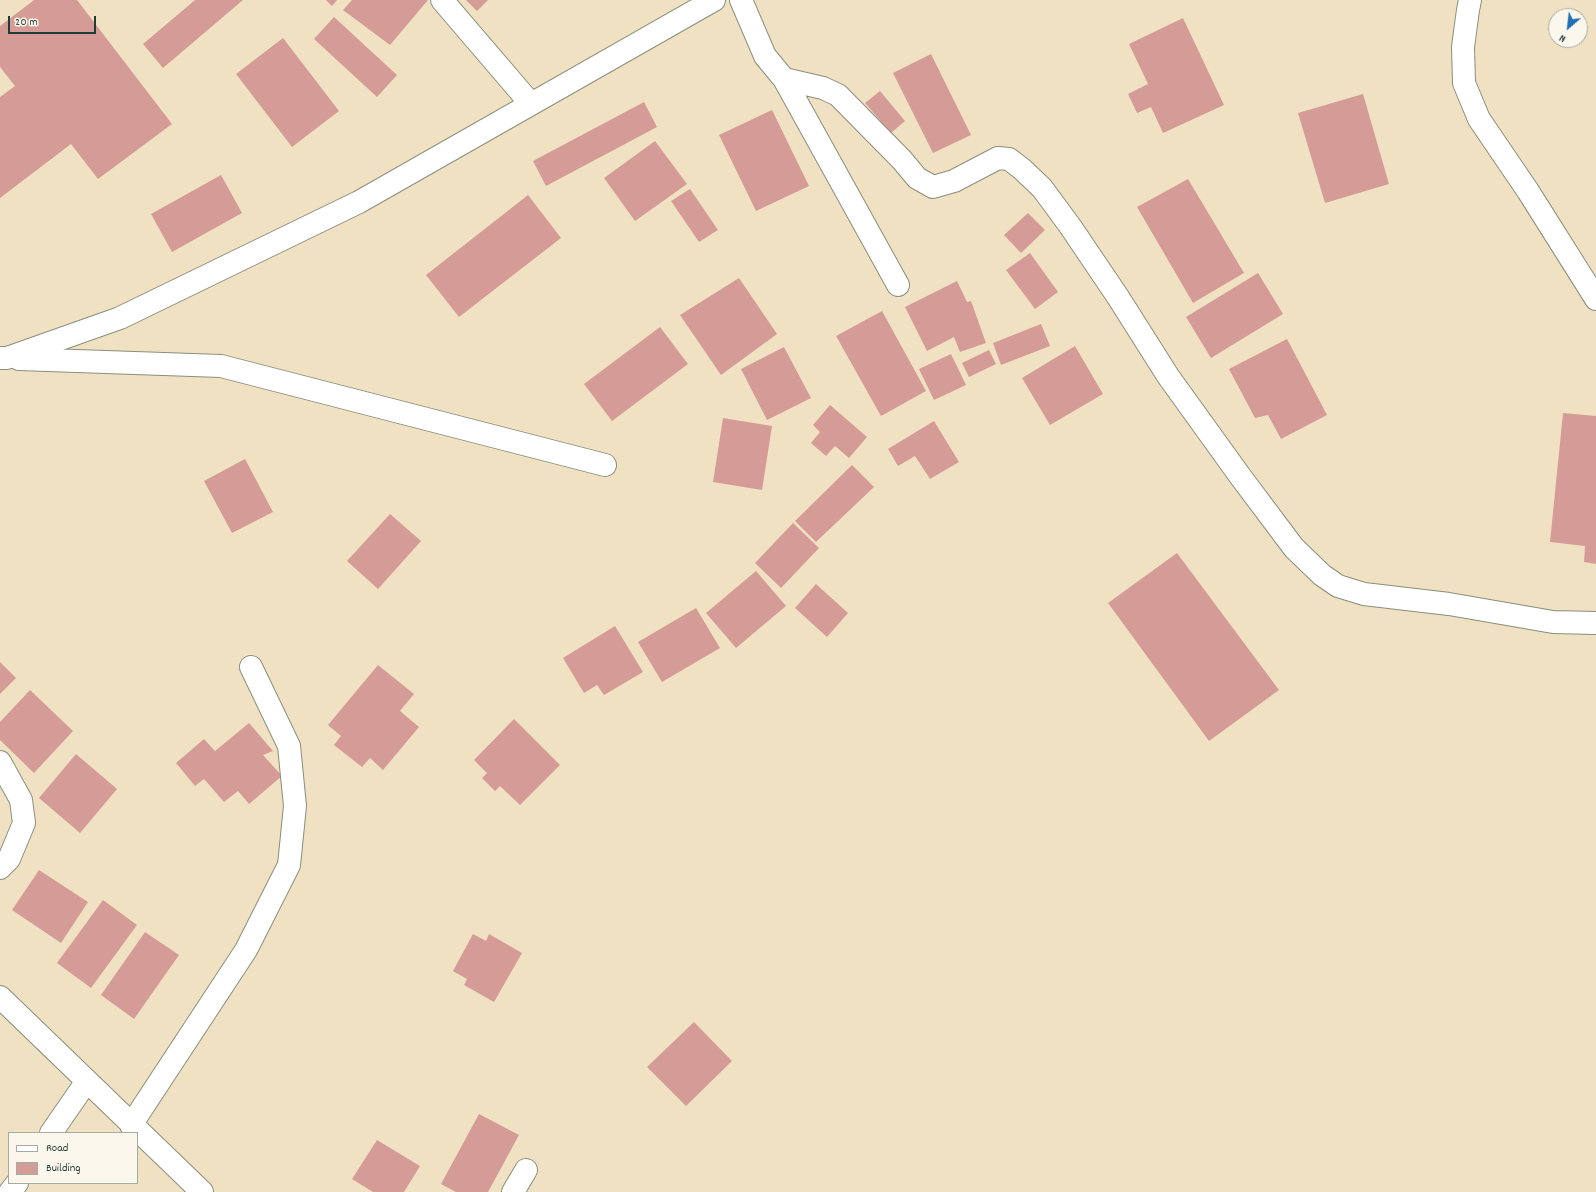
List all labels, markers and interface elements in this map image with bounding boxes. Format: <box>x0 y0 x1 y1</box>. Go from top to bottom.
scale bar <box>10 8 98 34</box>
north arrow <box>1548 8 1588 48</box>
text: 20 m <box>15 14 38 31</box>
text: N <box>1557 29 1569 46</box>
legend <box>8 1132 138 1184</box>
text: Road <box>46 1140 68 1157</box>
text: Building <box>46 1160 81 1177</box>

